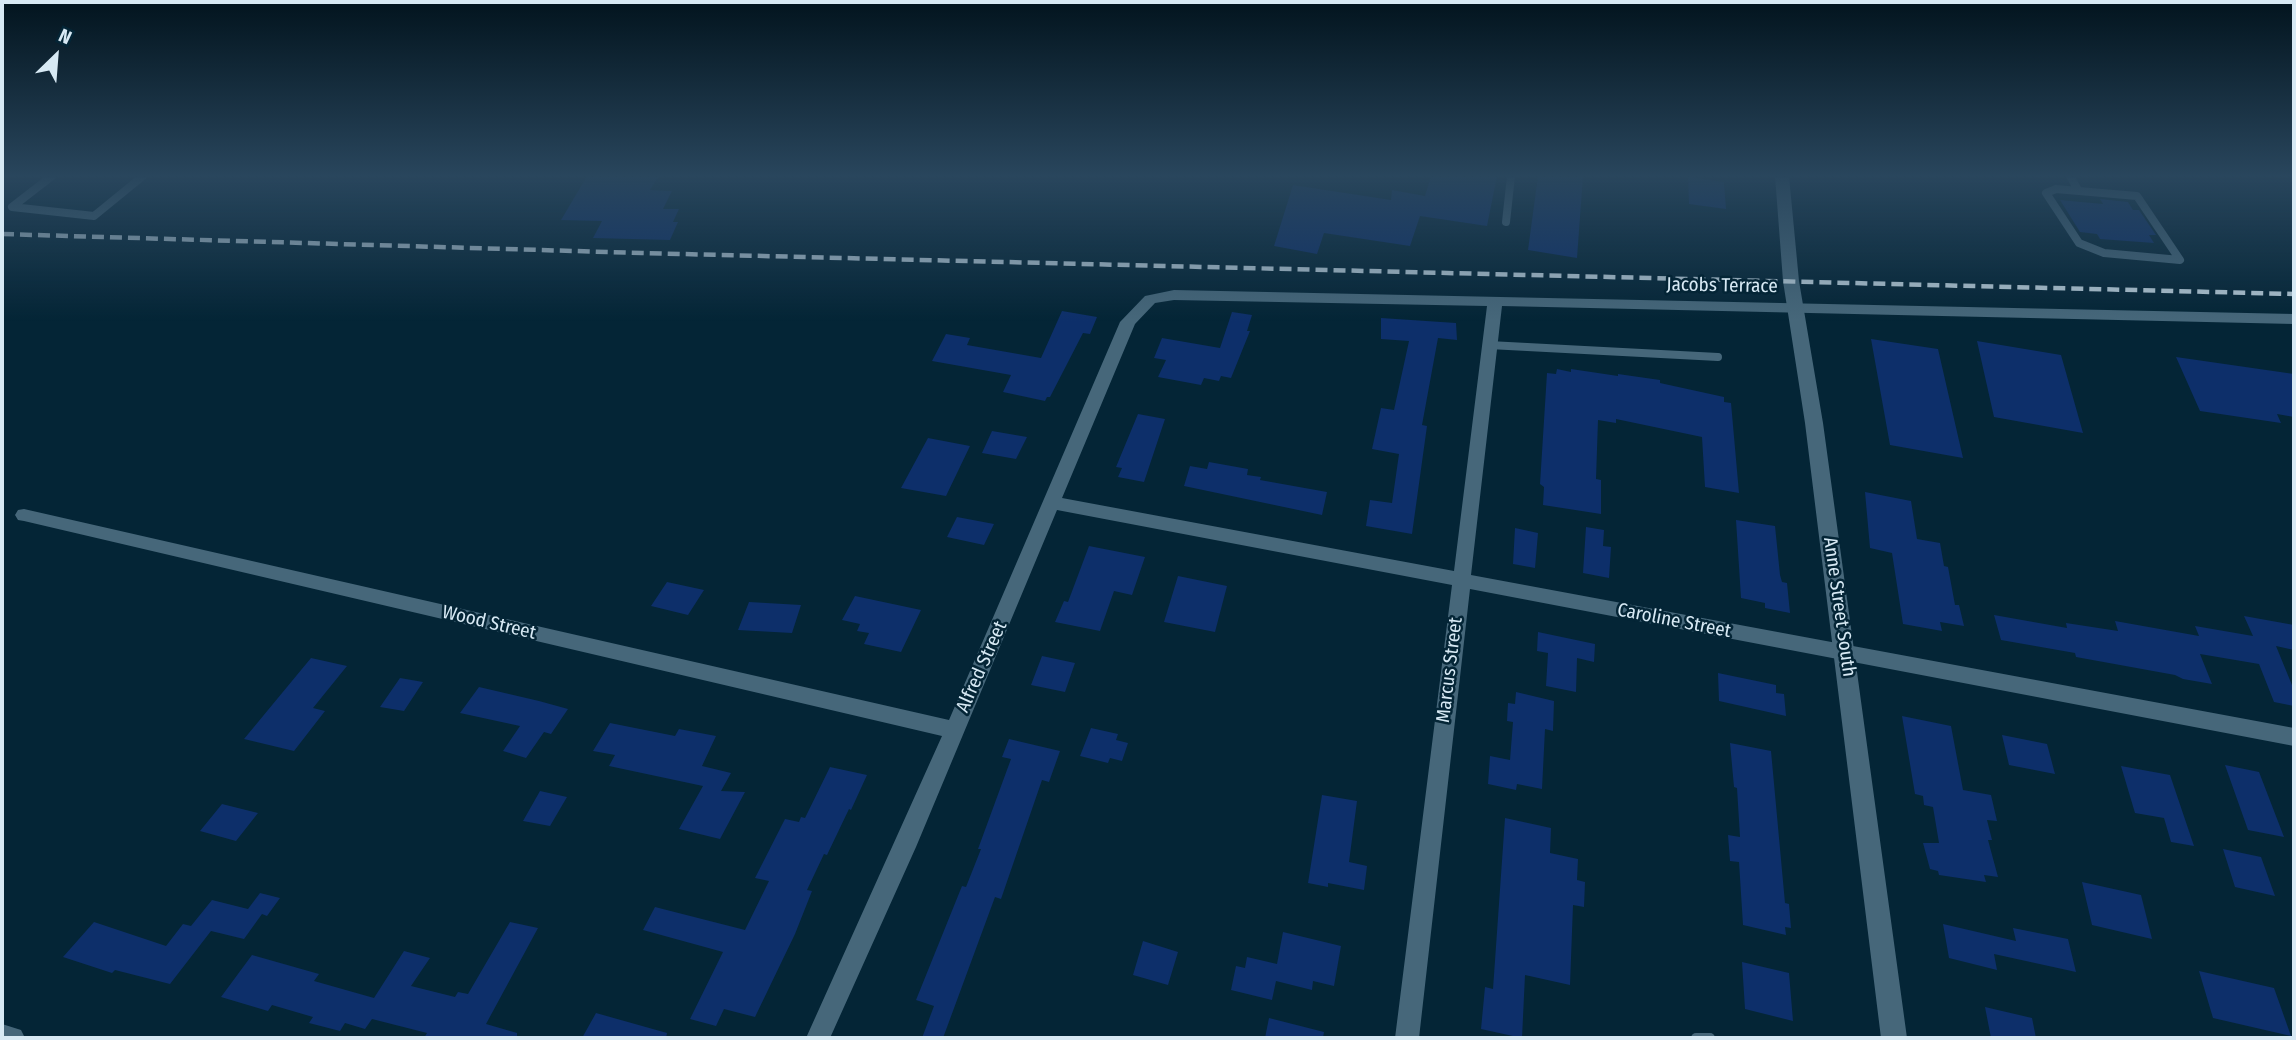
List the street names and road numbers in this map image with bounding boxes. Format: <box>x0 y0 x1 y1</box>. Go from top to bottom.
street label: Jacobs Terrace <box>1666 274 1778 298</box>
street label: Anne Street South <box>1818 536 1860 678</box>
street label: Caroline Street <box>1615 599 1733 643</box>
street label: Wood Street <box>440 601 538 645</box>
street label: Marcus Street <box>1432 616 1468 724</box>
street label: Alfred Street <box>952 618 1012 716</box>

